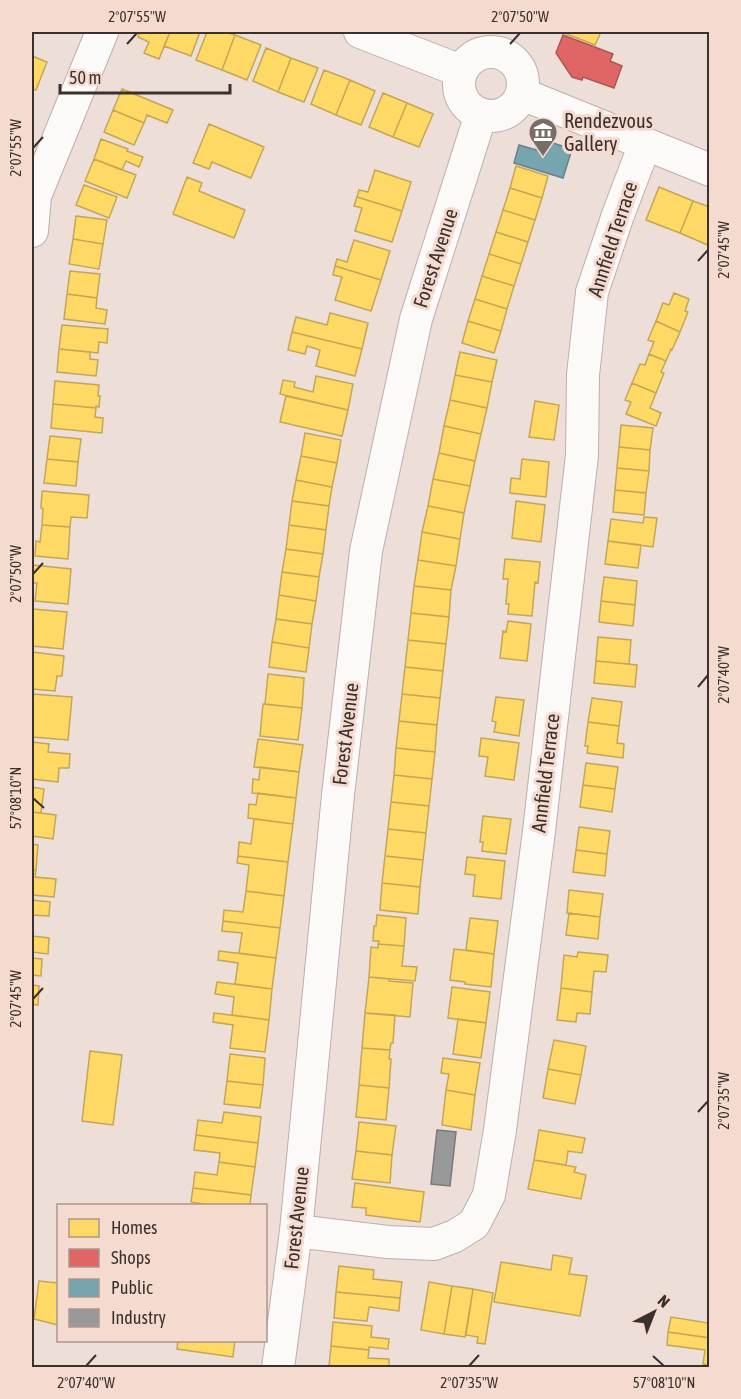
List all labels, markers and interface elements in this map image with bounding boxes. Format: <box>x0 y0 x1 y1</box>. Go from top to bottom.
text: 2°07'55"W <box>108 8 166 25</box>
text: 2°07'50"W <box>491 8 549 25</box>
scale bar <box>60 57 230 95</box>
text: 50 m <box>69 67 101 88</box>
place label: Rendezvous Gallery <box>564 109 653 155</box>
museum icon: Rendezvous Gallery <box>527 116 559 158</box>
text: 2°07'55"W <box>7 119 24 177</box>
street label: Annfield Terrace <box>583 179 641 299</box>
street label: Forest Avenue <box>408 205 462 311</box>
text: 2°07'45"W <box>715 221 732 279</box>
text: 2°07'50"W <box>7 545 24 603</box>
text: 2°07'40"W <box>715 646 732 704</box>
street label: Forest Avenue <box>327 681 363 787</box>
street label: Annfield Terrace <box>526 712 564 834</box>
text: 57°08'10"N <box>7 767 24 829</box>
text: 2°07'45"W <box>7 970 24 1028</box>
text: 2°07'35"W <box>715 1072 732 1130</box>
street label: Forest Avenue <box>279 1166 313 1270</box>
legend <box>57 1204 267 1342</box>
text: Homes <box>111 1217 157 1238</box>
text: Shops <box>111 1247 151 1268</box>
text: Public <box>111 1277 153 1298</box>
north arrow <box>624 1282 684 1342</box>
text: N <box>655 1291 674 1311</box>
text: Industry <box>111 1307 166 1328</box>
text: 2°07'40"W <box>57 1374 115 1391</box>
text: 2°07'35"W <box>440 1374 498 1391</box>
text: 57°08'10"N <box>633 1374 695 1391</box>

